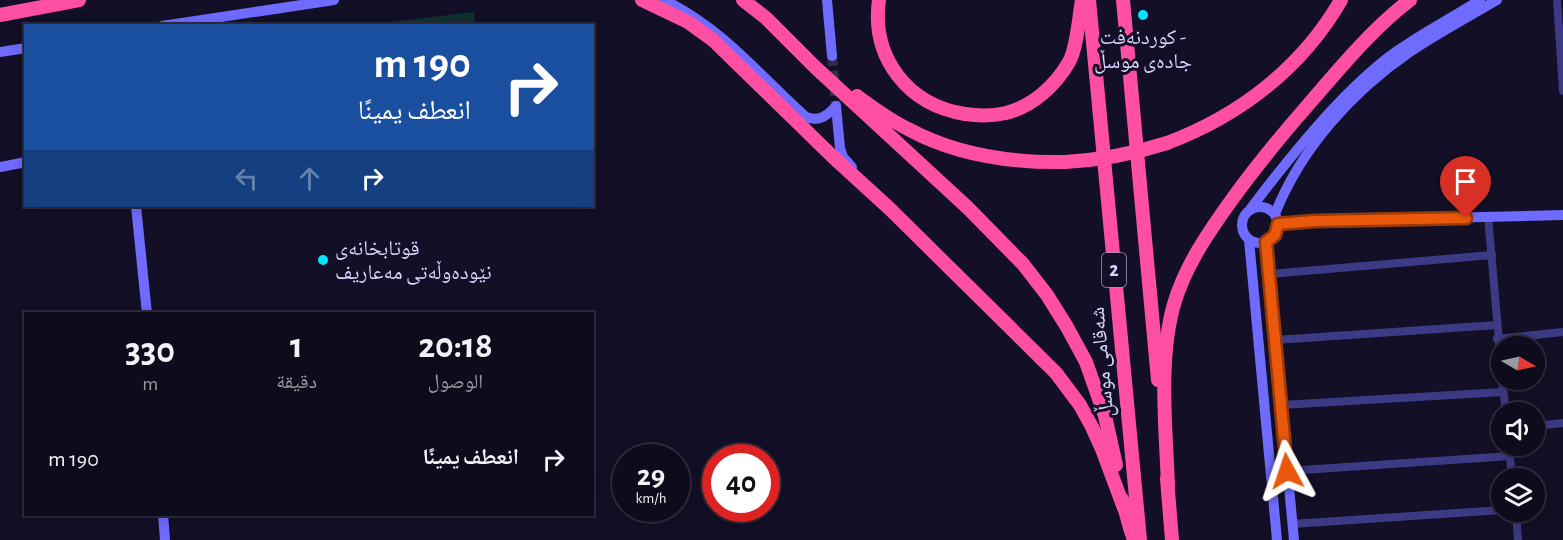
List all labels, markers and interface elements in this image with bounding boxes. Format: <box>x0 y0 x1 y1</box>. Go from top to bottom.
marker: کوردنەفت - جادەی موسڵ <box>1136 8 1150 22</box>
place label: کوردنەفت - جادەی موسڵ <box>1094 27 1192 74</box>
text: 190 m <box>373 43 471 85</box>
icon: right <box>492 48 570 126</box>
text: انعطف يمينًا <box>358 97 471 124</box>
pin <box>1440 156 1491 218</box>
icon: left <box>230 162 263 195</box>
icon: ahead <box>293 162 326 195</box>
icon: right <box>356 162 389 195</box>
icon: arrive <box>1449 165 1482 198</box>
place label: قوتابخانەی نێودەوڵەتی مەعاریف <box>335 238 492 285</box>
marker: قوتابخانەی نێودەوڵەتی مەعاریف <box>316 253 330 267</box>
road number: 2 <box>1102 253 1126 287</box>
street label: شەقامی موسڵ <box>1084 306 1119 418</box>
text: 1 <box>290 328 303 364</box>
text: 20:18 <box>418 328 493 364</box>
text: 330 <box>125 333 175 369</box>
north arrow <box>1491 336 1545 390</box>
map controls <box>1491 336 1545 522</box>
text: دقيقة <box>276 372 317 392</box>
text: الوصول <box>428 372 483 392</box>
text: m <box>142 374 158 394</box>
button: sound <box>1491 402 1545 456</box>
position arrow <box>1255 439 1319 503</box>
icon: right <box>537 443 570 476</box>
speed limit sign: 40 <box>702 444 780 522</box>
text: انعطف يمينًا <box>422 446 519 468</box>
text: 190 m <box>48 448 99 470</box>
text: 29 <box>637 461 665 491</box>
button: layers <box>1491 468 1545 522</box>
text: km/h <box>636 491 666 506</box>

